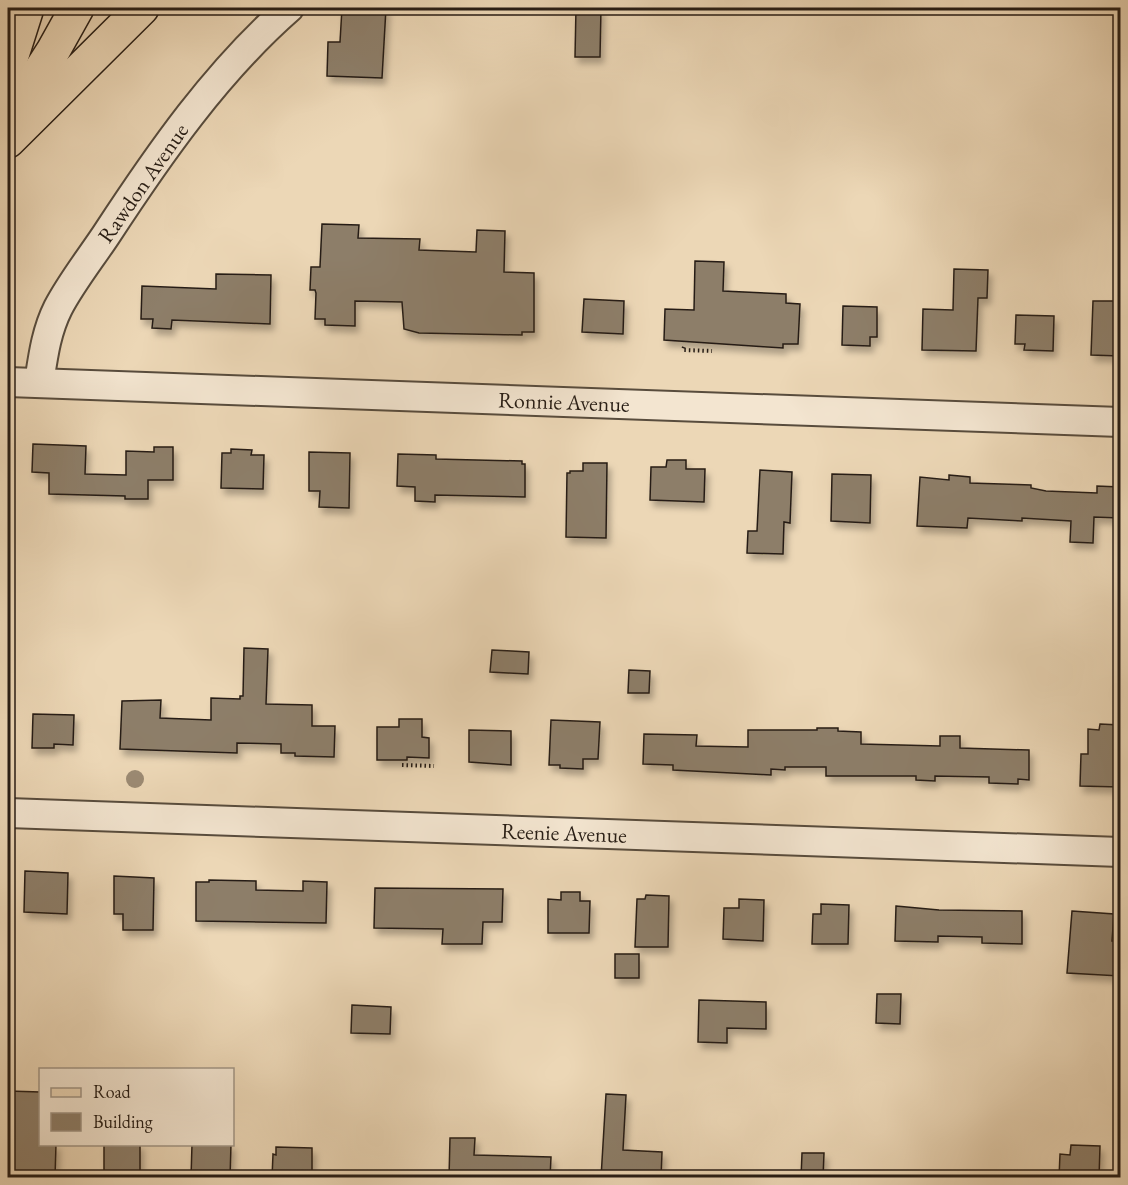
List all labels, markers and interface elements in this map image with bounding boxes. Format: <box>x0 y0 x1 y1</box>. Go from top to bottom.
street label: Rawdon Avenue <box>91 117 195 249</box>
street label: Ronnie Avenue <box>498 385 631 419</box>
street label: Reenie Avenue <box>501 816 628 850</box>
legend <box>39 1068 234 1146</box>
text: Road <box>93 1080 132 1103</box>
text: Building <box>93 1110 153 1133</box>

